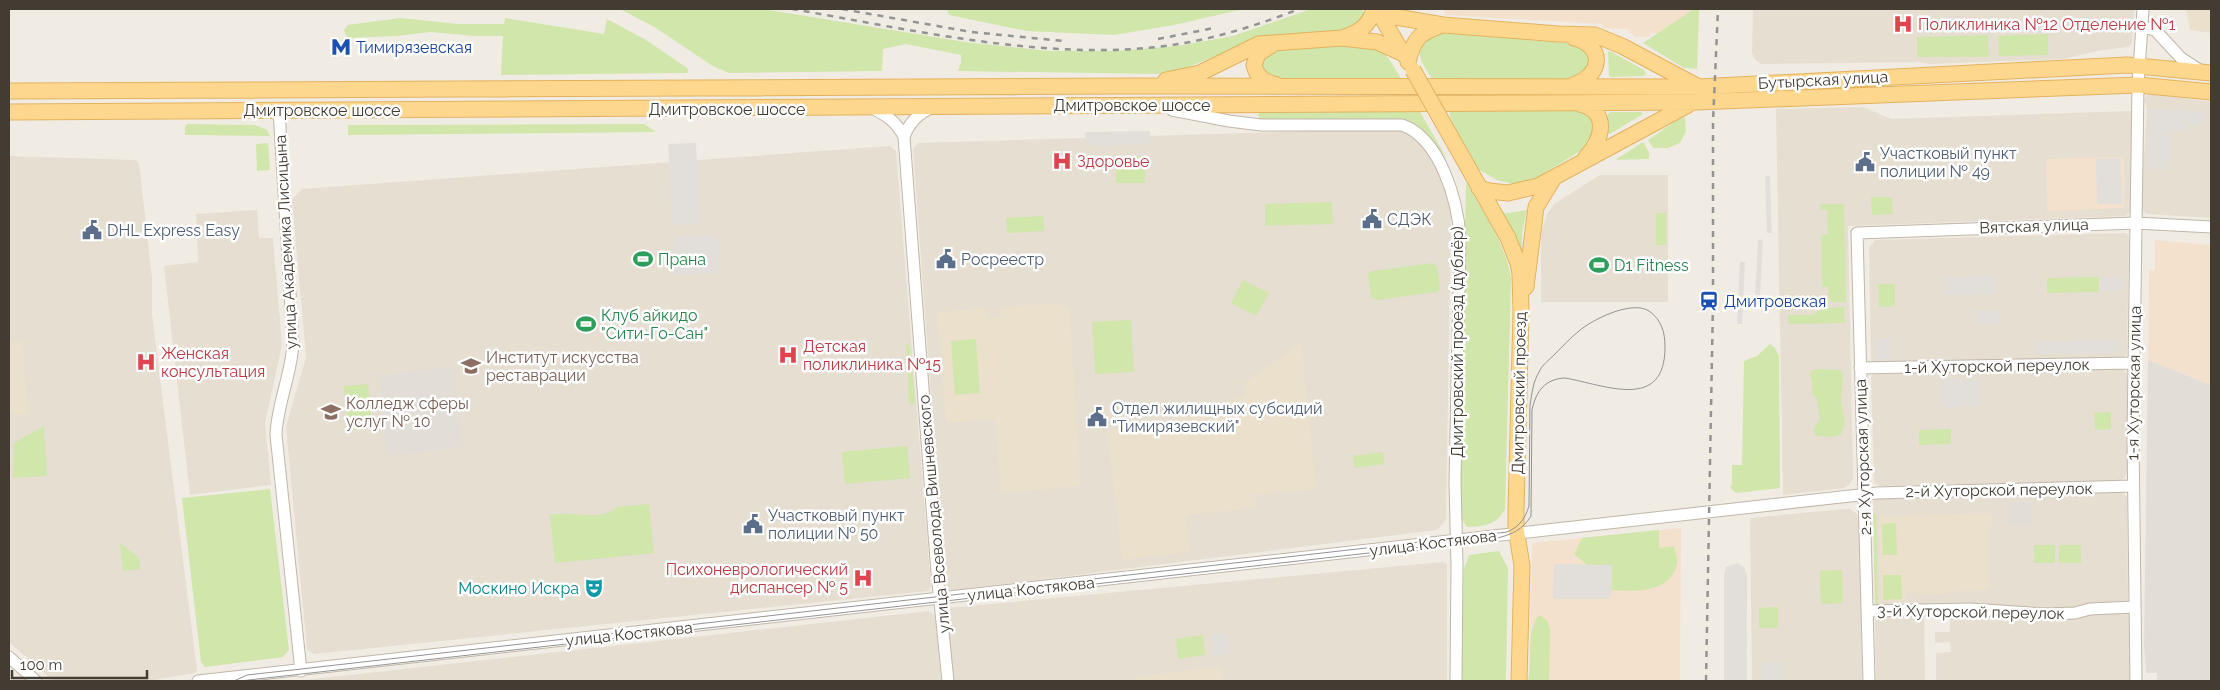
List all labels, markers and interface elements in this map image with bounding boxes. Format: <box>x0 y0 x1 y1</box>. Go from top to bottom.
hospital icon: Поликлиника №12 Отделение №1 <box>1892 13 1914 35</box>
place label: Поликлиника №12 Отделение №1 <box>1918 15 2175 34</box>
metro station icon: Тимирязевская <box>330 36 352 58</box>
place label: Тимирязевская <box>356 38 472 57</box>
street label: Бутырская улица <box>1757 67 1889 93</box>
street label: Дмитровское шоссе <box>1053 96 1211 115</box>
street label: Дмитровское шоссе <box>648 100 806 119</box>
street label: Дмитровское шоссе <box>243 101 401 120</box>
street label: улица Академика Лисицына <box>271 134 301 350</box>
place label: Участковый пункт полиции № 49 <box>1880 144 2017 181</box>
hospital icon: Здоровье <box>1051 150 1073 172</box>
public building icon: Участковый пункт полиции № 49 <box>1854 151 1876 173</box>
place label: Здоровье <box>1077 152 1149 171</box>
public building icon: СДЭК <box>1361 208 1383 230</box>
place label: СДЭК <box>1387 210 1431 229</box>
street label: Вятская улица <box>1979 215 2089 237</box>
public building icon: DHL Express Easy <box>81 219 103 241</box>
place label: DHL Express Easy <box>107 221 240 240</box>
street label: Дмитровский проезд (дублёр) <box>1448 226 1467 458</box>
sports icon: Прана <box>632 248 654 270</box>
public building icon: Росреестр <box>935 248 957 270</box>
place label: Прана <box>658 250 706 269</box>
place label: Росреестр <box>961 250 1044 269</box>
sports icon: D1 Fitness <box>1588 254 1610 276</box>
place label: D1 Fitness <box>1614 256 1689 275</box>
station icon: Дмитровская <box>1698 290 1720 312</box>
place label: Дмитровская <box>1724 292 1826 311</box>
place label: Клуб айкидо "Сити-Го-Сан" <box>601 306 708 343</box>
street label: 1-я Хуторская улица <box>2123 306 2145 460</box>
street label: Дмитровский проезд <box>1508 311 1530 475</box>
sports icon: Клуб айкидо "Сити-Го-Сан" <box>575 313 597 335</box>
place label: Детская поликлиника №15 <box>803 337 941 374</box>
place label: Женская консультация <box>161 344 265 381</box>
hospital icon: Детская поликлиника №15 <box>777 344 799 366</box>
place label: Институт искусства реставрации <box>486 348 639 385</box>
hospital icon: Женская консультация <box>135 351 157 373</box>
school or university icon: Институт искусства реставрации <box>460 355 482 377</box>
street label: 1-й Хуторской переулок <box>1904 355 2090 377</box>
street label: 2-я Хуторская улица <box>1851 379 1875 535</box>
place label: Колледж сферы услуг № 10 <box>346 394 469 431</box>
street label: улица Всеволода Вишневского <box>914 394 954 634</box>
place label: Отдел жилищных субсидий "Тимирязевский" <box>1112 399 1323 436</box>
school or university icon: Колледж сферы услуг № 10 <box>320 401 342 423</box>
public building icon: Отдел жилищных субсидий "Тимирязевский" <box>1086 406 1108 428</box>
street label: 2-й Хуторской переулок <box>1905 479 2093 501</box>
place label: Участковый пункт полиции № 50 <box>768 506 905 543</box>
public building icon: Участковый пункт полиции № 50 <box>742 513 764 535</box>
street label: улица Костякова <box>1368 526 1498 560</box>
place label: Психоневрологический диспансер № 5 <box>666 560 848 597</box>
hospital icon: Психоневрологический диспансер № 5 <box>852 567 874 589</box>
street label: улица Костякова <box>966 573 1096 605</box>
theatre icon: Москино Искра <box>583 577 605 599</box>
place label: Москино Искра <box>458 579 579 598</box>
street label: 3-й Хуторской переулок <box>1877 601 2065 623</box>
street label: улица Костякова <box>564 618 694 650</box>
scale bar <box>12 648 148 680</box>
text: 100 m <box>20 656 62 674</box>

